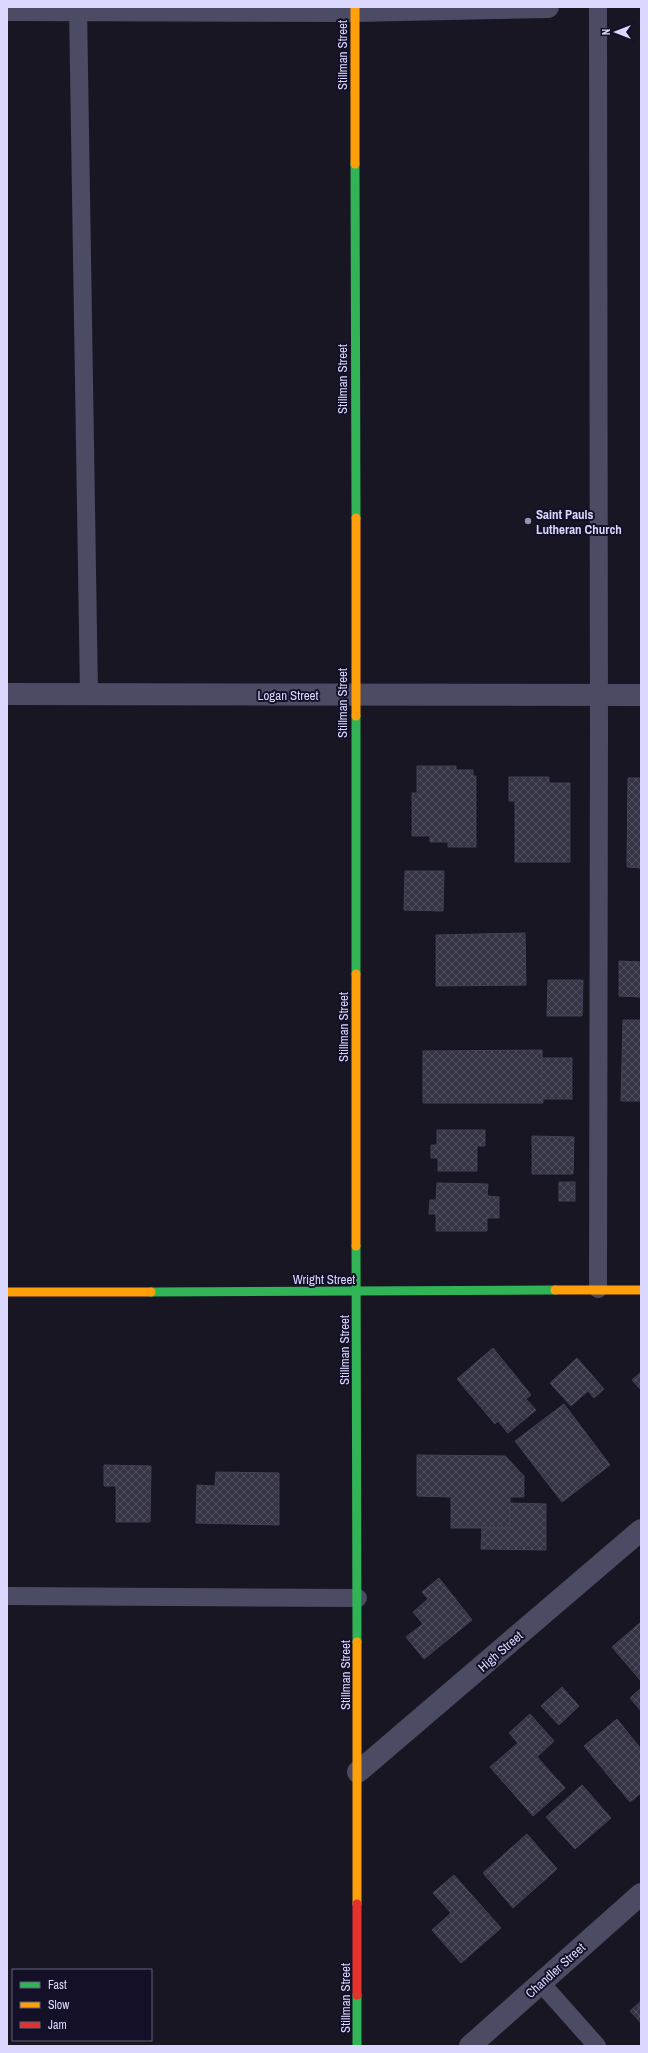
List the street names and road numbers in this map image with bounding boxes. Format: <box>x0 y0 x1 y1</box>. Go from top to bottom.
street label: Stillman Street <box>334 20 351 90</box>
street label: Stillman Street <box>334 344 351 414</box>
street label: Stillman Street <box>334 668 351 738</box>
street label: Logan Street <box>257 687 319 704</box>
street label: Stillman Street <box>335 992 352 1062</box>
street label: Wright Street <box>293 1271 355 1288</box>
street label: Stillman Street <box>336 1315 353 1385</box>
street label: High Street <box>474 1627 526 1675</box>
street label: Stillman Street <box>337 1640 354 1710</box>
street label: Chandler Street <box>522 1939 589 2002</box>
street label: Stillman Street <box>337 1963 354 2033</box>

